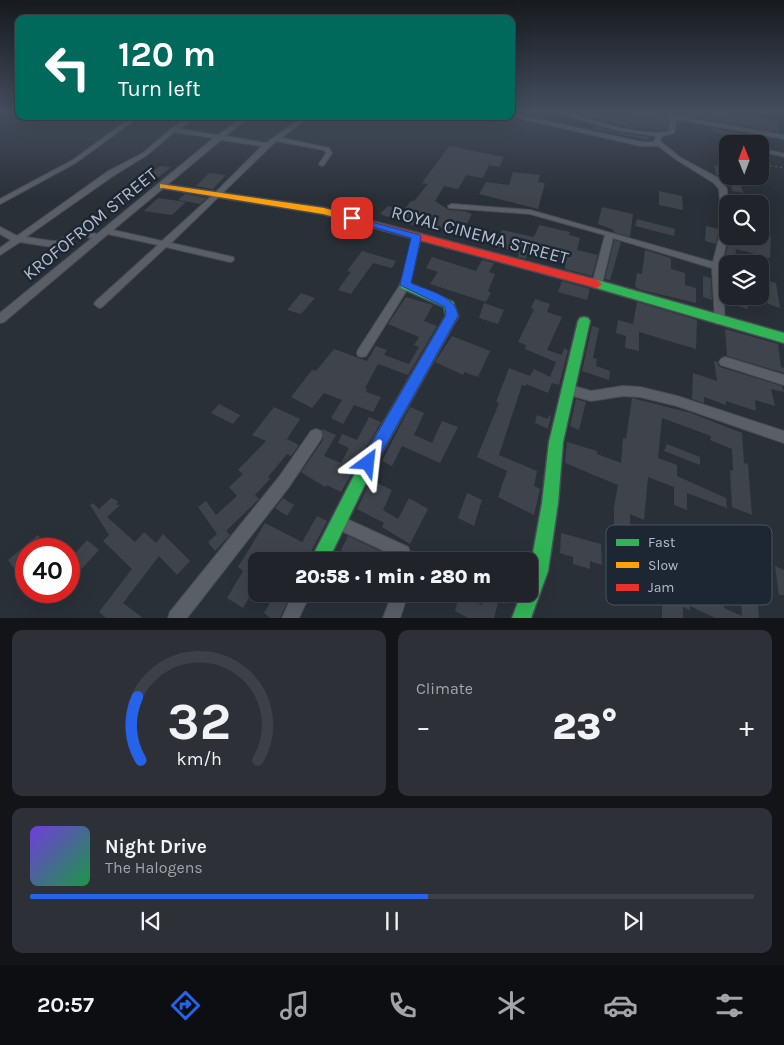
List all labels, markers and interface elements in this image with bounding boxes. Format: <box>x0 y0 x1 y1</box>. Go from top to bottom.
text: 120 m <box>118 34 216 75</box>
icon: left <box>35 35 100 100</box>
text: Turn left <box>118 76 201 102</box>
north arrow <box>719 135 769 185</box>
map controls <box>719 135 769 305</box>
street label: KROFOFROM STREET <box>18 163 162 285</box>
button: search <box>719 195 769 245</box>
pin <box>331 197 373 239</box>
street label: ROYAL CINEMA STREET <box>389 201 571 269</box>
icon: arrive <box>338 204 366 232</box>
button: layers <box>719 255 769 305</box>
position arrow <box>341 436 393 488</box>
legend <box>606 525 772 605</box>
text: Fast <box>648 534 675 551</box>
speed limit sign: 40 <box>15 538 80 603</box>
text: Slow <box>648 557 678 574</box>
text: 20:58 · 1 min · 280 m <box>295 566 491 588</box>
text: Jam <box>648 579 674 596</box>
text: Climate <box>416 679 473 698</box>
text: 32 <box>167 691 231 752</box>
text: 23° <box>552 704 618 749</box>
text: − <box>416 710 431 743</box>
text: + <box>739 710 754 743</box>
text: km/h <box>176 749 222 770</box>
text: Night Drive <box>105 836 207 858</box>
text: The Halogens <box>105 858 203 877</box>
icon: previous <box>137 907 165 935</box>
icon: pause <box>378 907 406 935</box>
icon: next <box>619 907 647 935</box>
icon: directions <box>168 988 203 1023</box>
icon: music <box>277 988 312 1023</box>
icon: phone <box>385 988 420 1023</box>
icon: climate <box>494 988 529 1023</box>
icon: car <box>603 988 638 1023</box>
icon: filters <box>712 988 747 1023</box>
text: 20:57 <box>37 992 94 1018</box>

